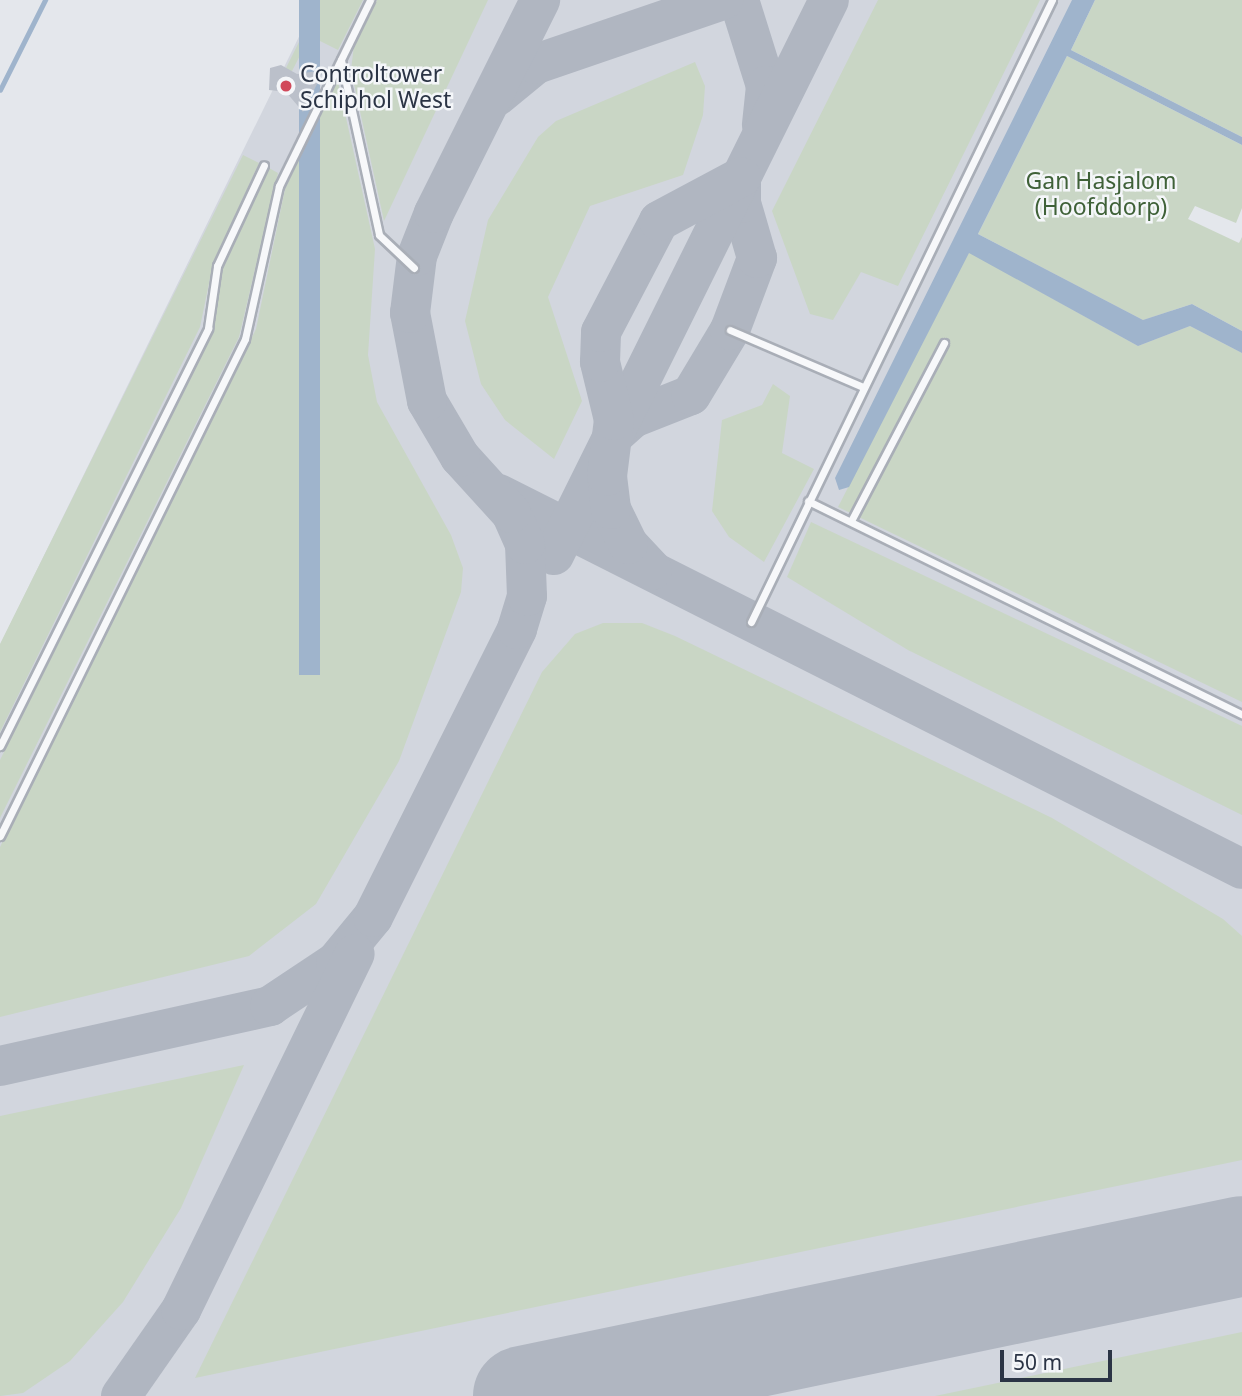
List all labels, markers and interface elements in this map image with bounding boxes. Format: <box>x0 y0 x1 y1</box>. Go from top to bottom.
place label: Controltower Schiphol West <box>300 59 451 113</box>
marker: Controltower Schiphol West <box>278 78 294 94</box>
park label: Gan Hasjalom (Hoofddorp) <box>1026 166 1176 220</box>
scale bar <box>1004 1336 1116 1380</box>
text: 50 m <box>1013 1348 1062 1376</box>

